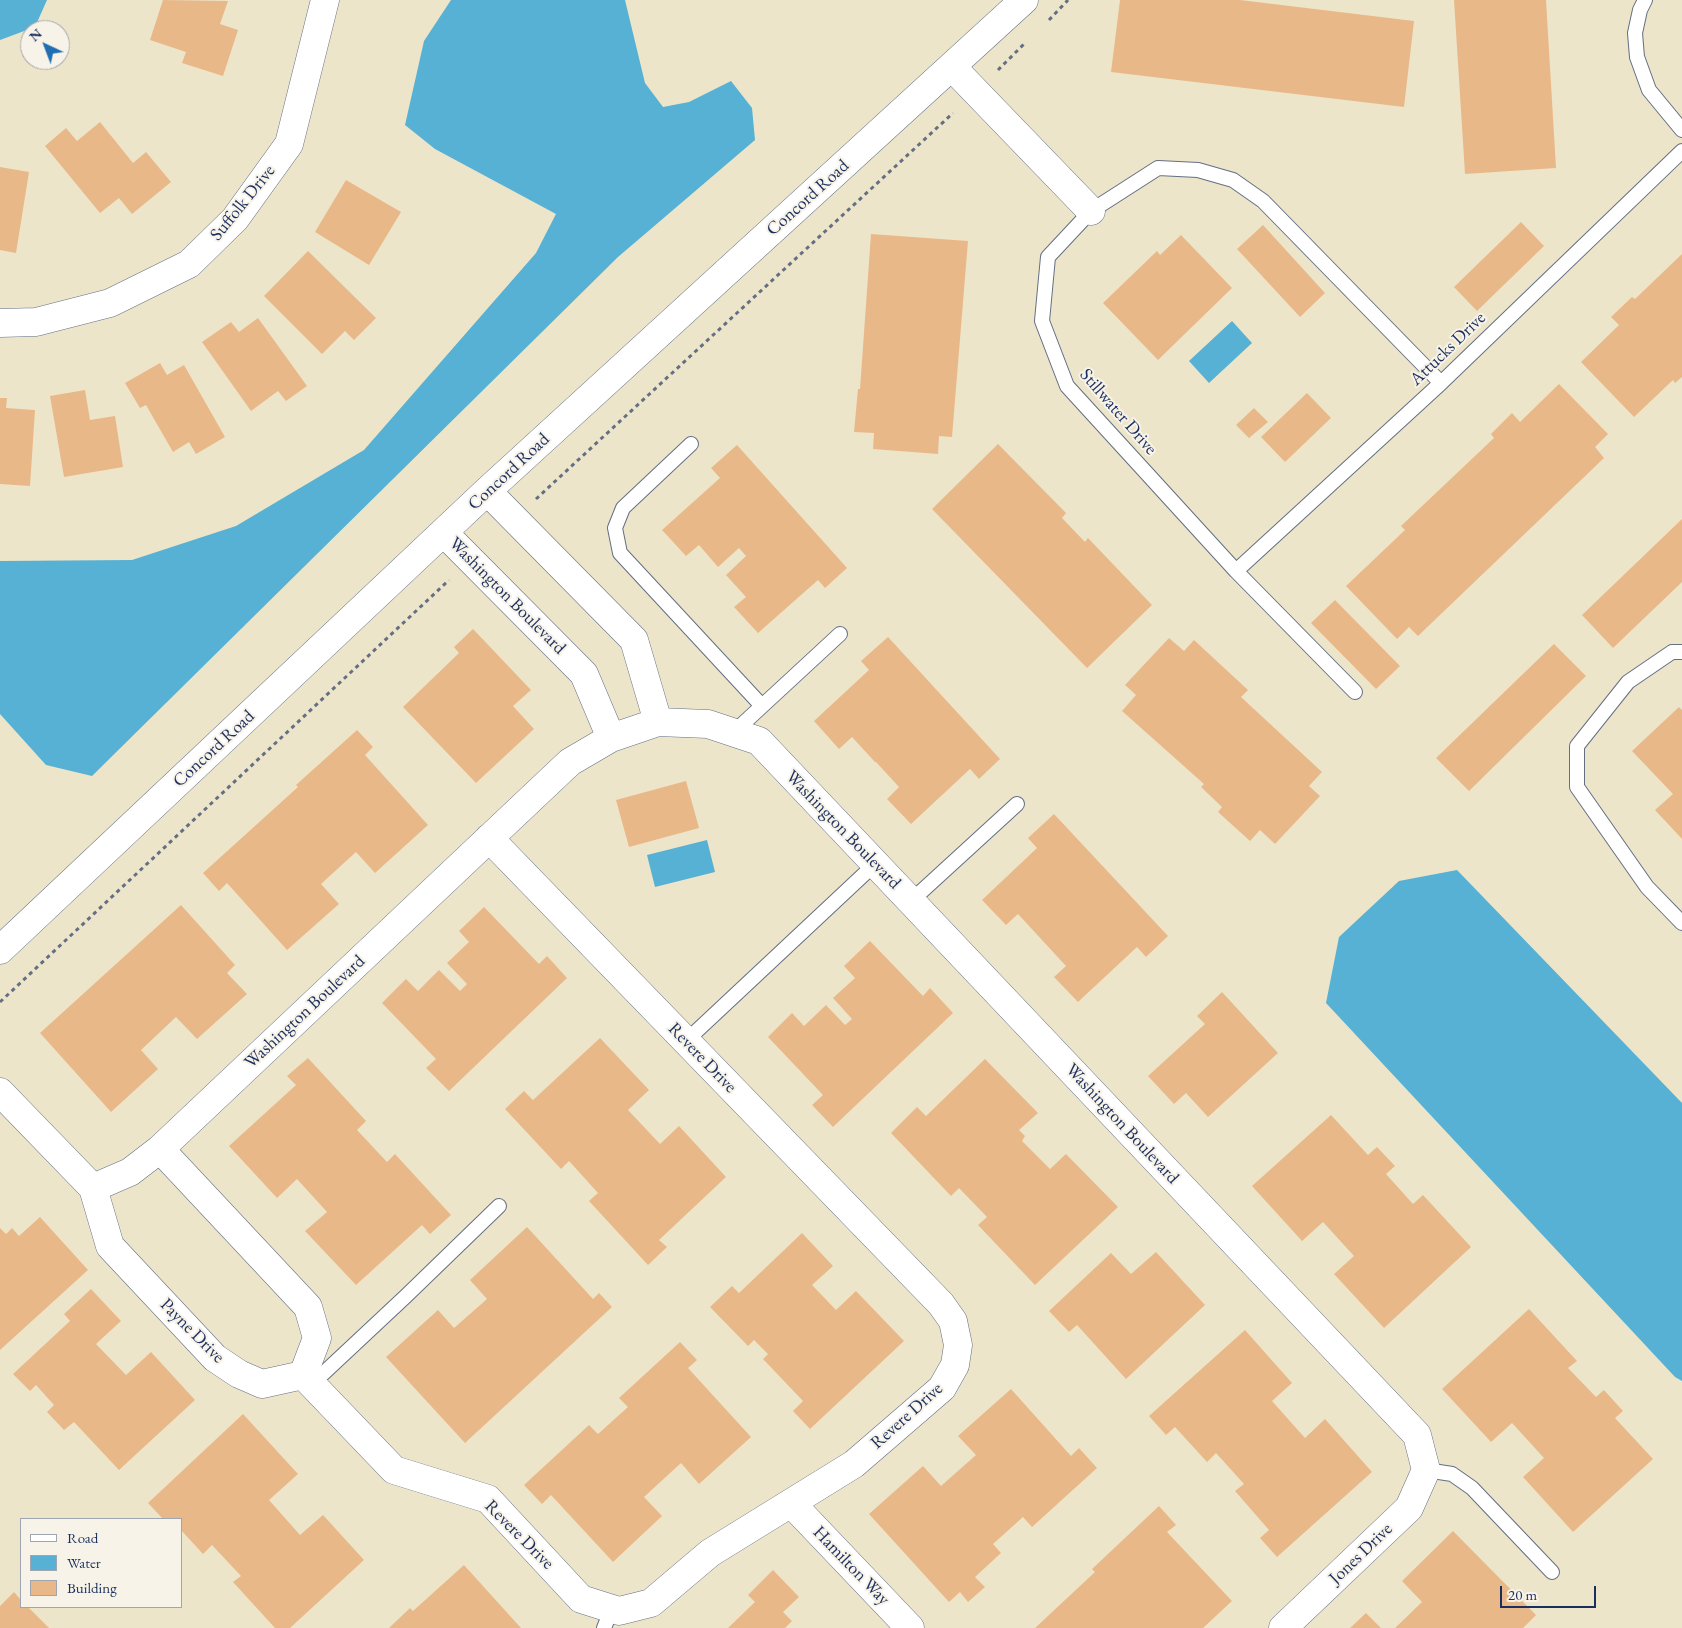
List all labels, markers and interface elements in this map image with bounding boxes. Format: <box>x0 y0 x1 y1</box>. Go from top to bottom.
north arrow <box>20 20 70 70</box>
text: N <box>25 24 46 45</box>
street label: Concord Road <box>762 155 854 241</box>
street label: Suffolk Drive <box>206 161 280 245</box>
street label: Attucks Drive <box>1406 308 1490 390</box>
street label: Stillwater Drive <box>1075 365 1161 459</box>
street label: Concord Road <box>464 429 554 515</box>
street label: Washington Boulevard <box>444 533 570 659</box>
street label: Concord Road <box>169 706 259 792</box>
street label: Washington Boulevard <box>781 766 905 894</box>
street label: Washington Boulevard <box>240 951 370 1073</box>
street label: Revere Drive <box>663 1018 741 1098</box>
street label: Washington Boulevard <box>1061 1059 1183 1189</box>
street label: Payne Drive <box>155 1294 229 1368</box>
street label: Revere Drive <box>867 1378 947 1454</box>
street label: Revere Drive <box>480 1496 558 1574</box>
legend <box>20 1518 182 1608</box>
street label: Jones Drive <box>1325 1519 1397 1589</box>
street label: Hamilton Way <box>808 1522 894 1610</box>
text: Road <box>67 1528 98 1547</box>
text: Water <box>67 1553 101 1572</box>
scale bar <box>1502 1576 1598 1608</box>
text: Building <box>67 1578 117 1597</box>
text: 20 m <box>1508 1585 1537 1604</box>

